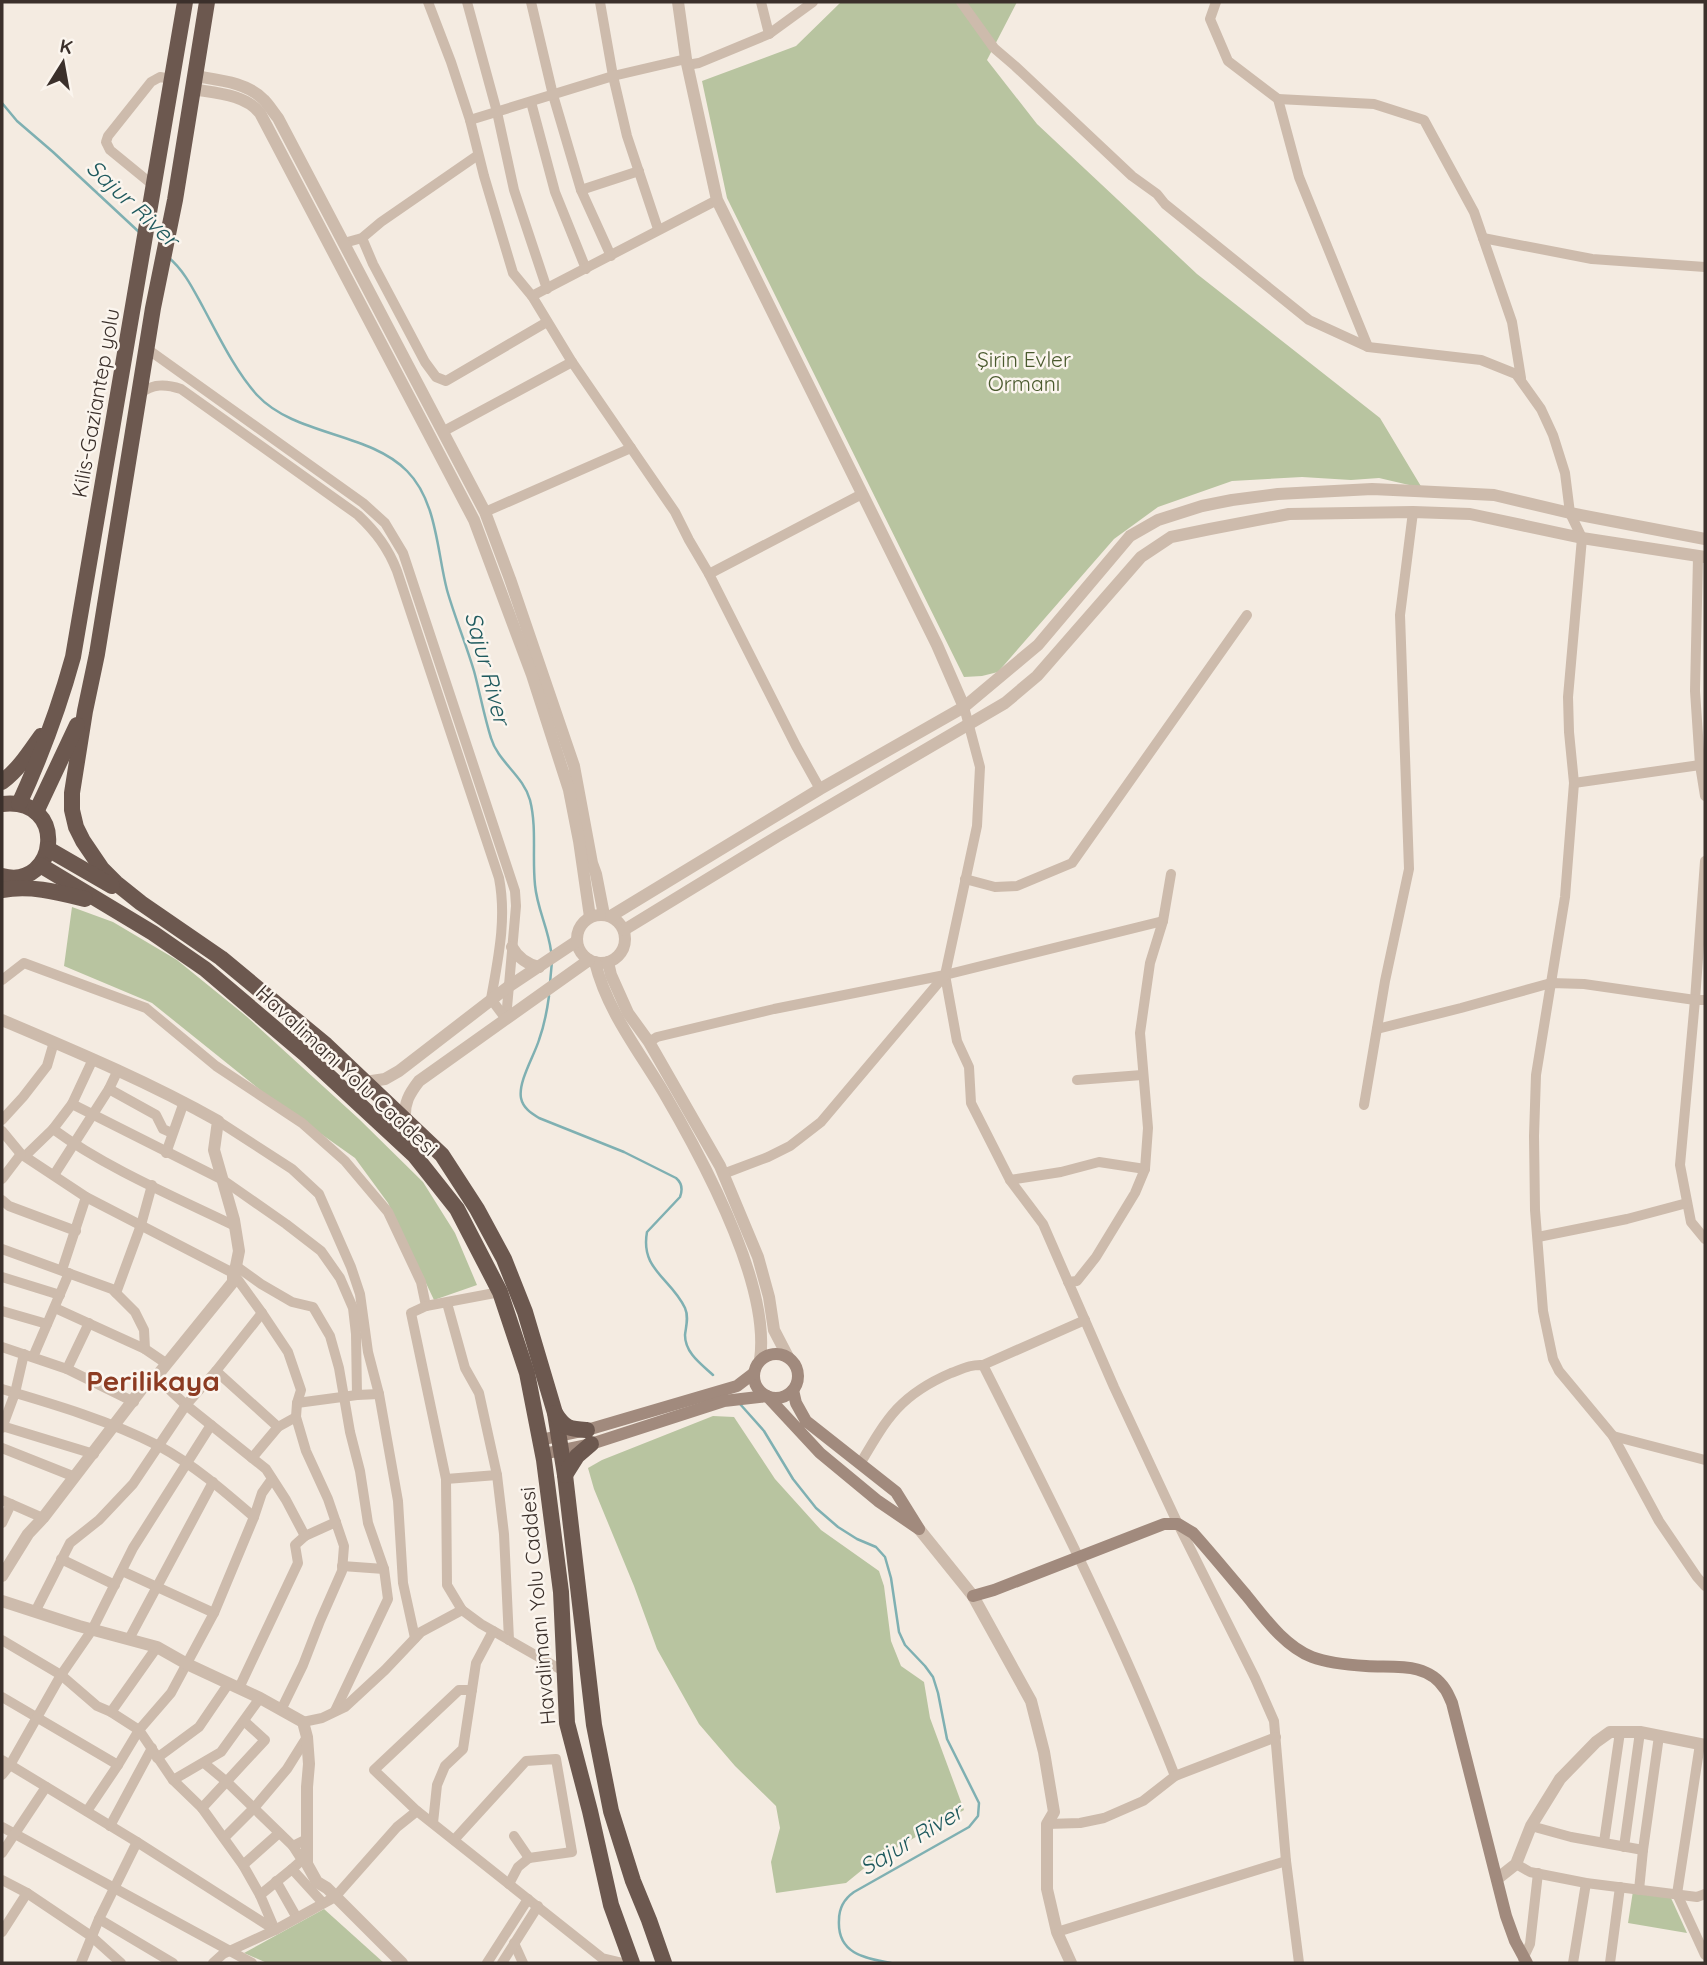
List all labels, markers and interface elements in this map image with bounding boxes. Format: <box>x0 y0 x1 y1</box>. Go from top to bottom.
north arrow <box>28 28 98 98</box>
text: K <box>58 33 75 59</box>
water label: Sajur River <box>81 153 187 255</box>
street label: Kilis-Gaziantep yolu <box>66 306 124 500</box>
park label: Şirin Evler Ormanı <box>977 346 1071 396</box>
water label: Sajur River <box>459 608 518 731</box>
street label: Havalimanı Yolu Caddesi <box>251 979 443 1161</box>
district label: Perilikaya <box>86 1363 220 1398</box>
street label: Havalimanı Yolu Caddesi <box>514 1486 560 1726</box>
water label: Sajur River <box>854 1795 971 1881</box>

